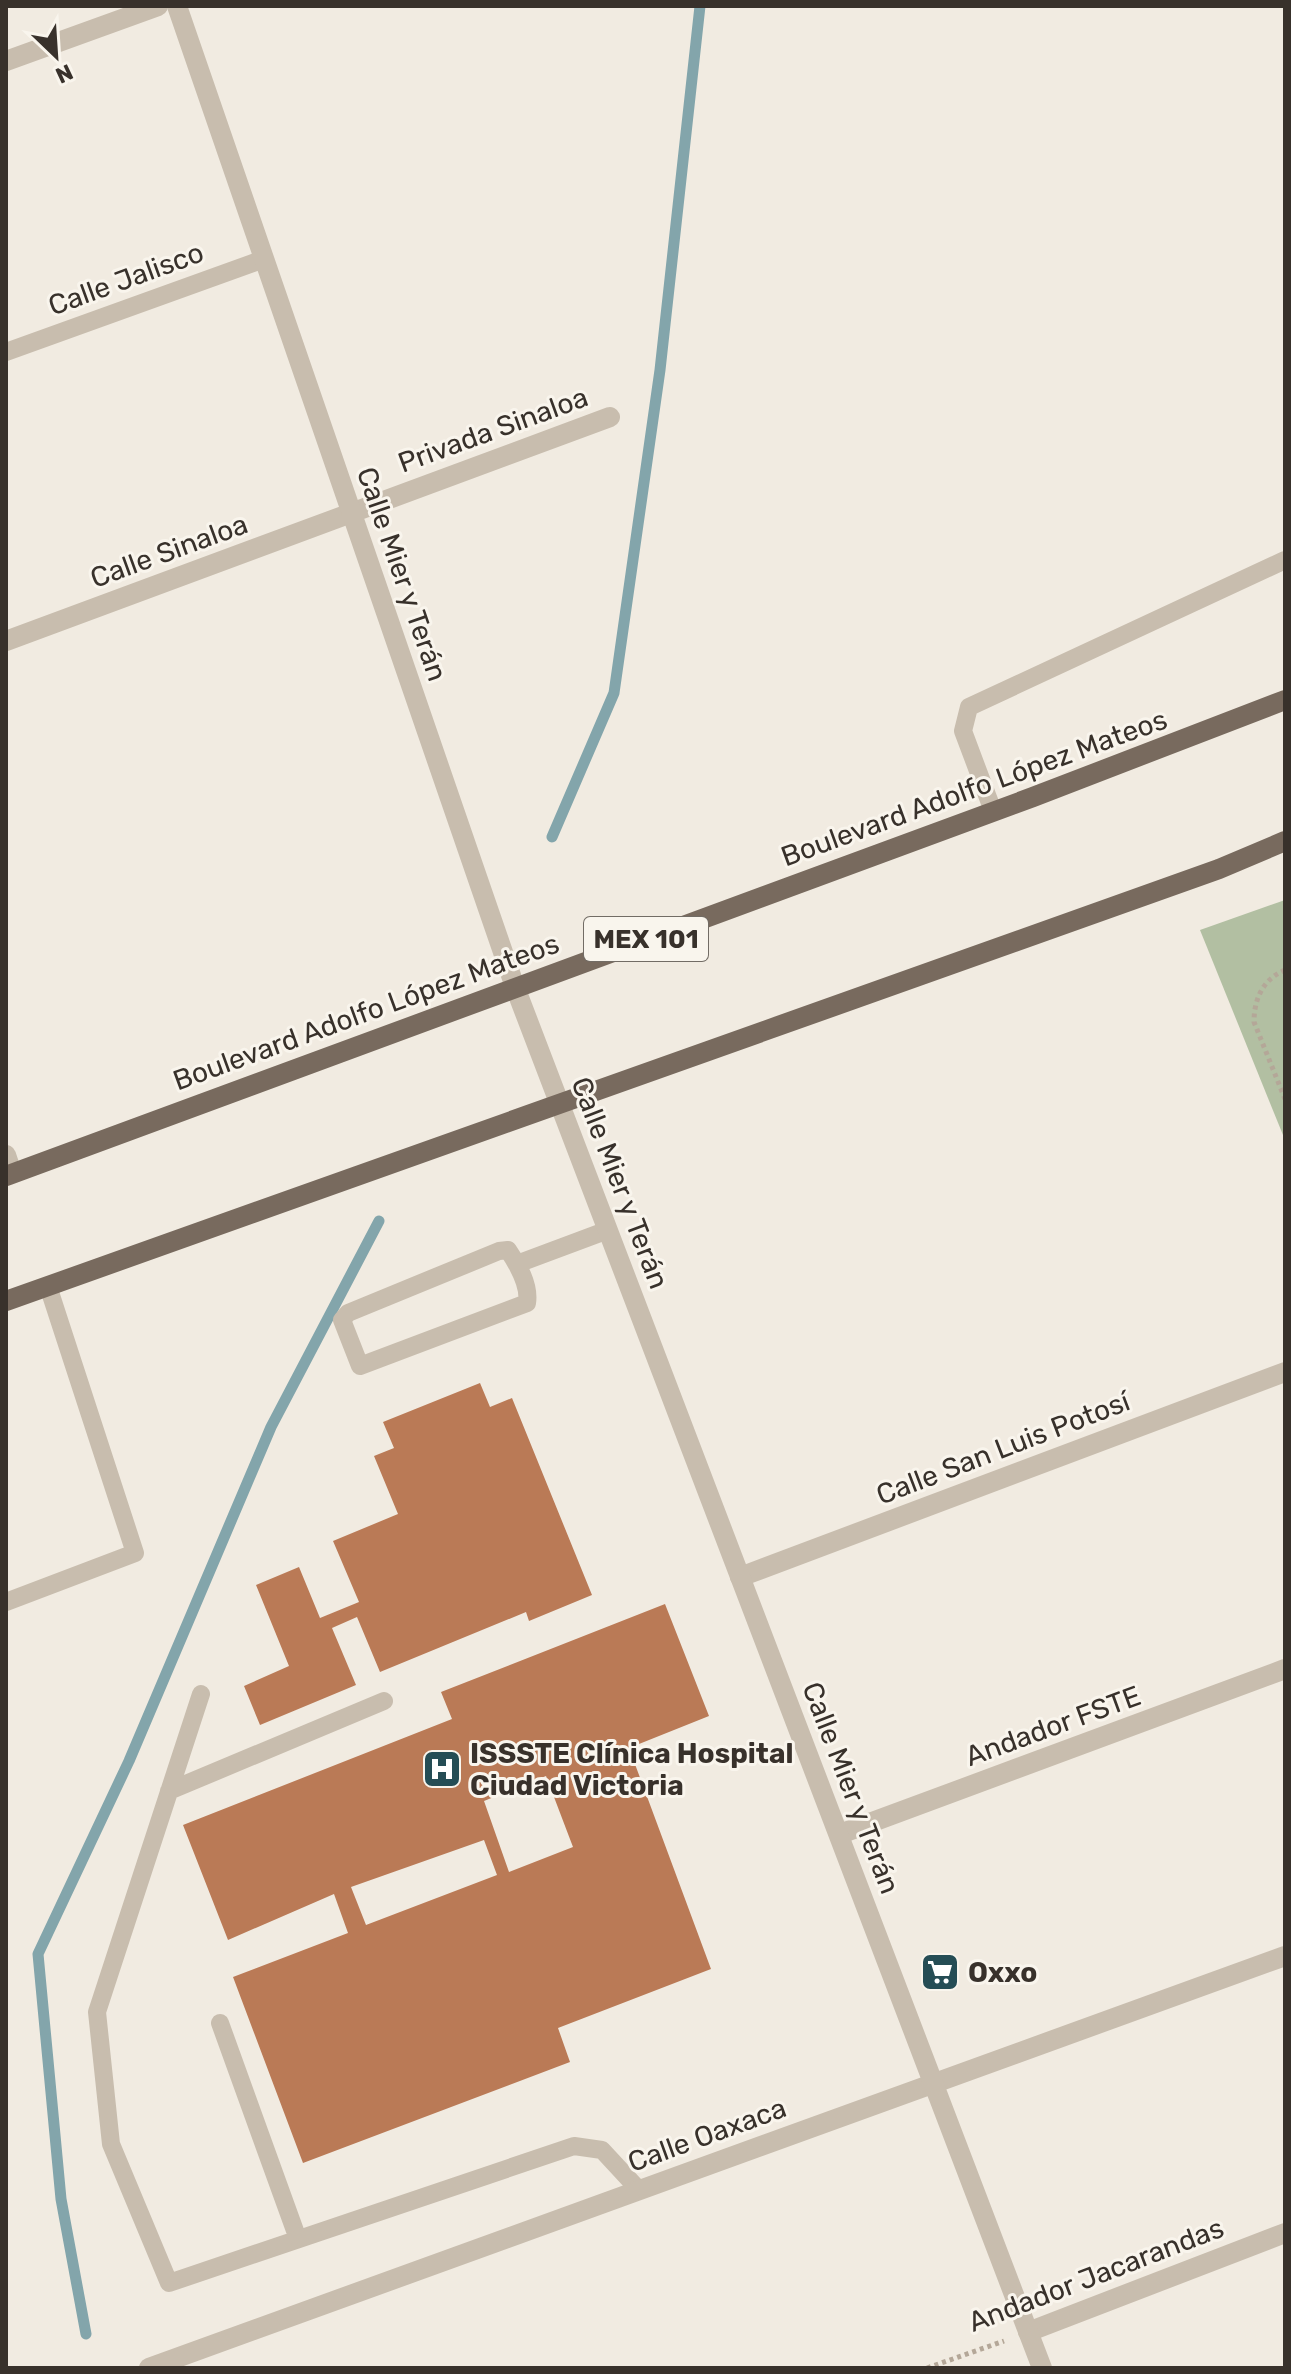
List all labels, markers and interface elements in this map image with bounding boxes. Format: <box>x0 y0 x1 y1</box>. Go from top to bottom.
north arrow <box>16 16 96 96</box>
text: N <box>51 58 77 89</box>
street label: Calle Jalisco <box>44 236 208 322</box>
street label: Privada Sinaloa <box>394 380 592 480</box>
street label: Calle Mier y Terán <box>350 463 454 685</box>
street label: Calle Sinaloa <box>86 507 252 595</box>
street label: Boulevard Adolfo López Mateos <box>777 703 1171 873</box>
road number: MEX 101 <box>584 917 708 961</box>
street label: Boulevard Adolfo López Mateos <box>169 927 563 1097</box>
street label: Calle Mier y Terán <box>564 1073 676 1293</box>
street label: Calle San Luis Potosí <box>872 1384 1136 1512</box>
street label: Calle Mier y Terán <box>795 1678 907 1898</box>
street label: Andador FSTE <box>961 1679 1145 1773</box>
place label: ISSSTE Clínica Hospital Ciudad Victoria <box>470 1737 793 1802</box>
hospital icon: ISSSTE Clínica Hospital Ciudad Victoria <box>421 1748 463 1790</box>
supermarket icon: Oxxo <box>919 1951 961 1993</box>
place label: Oxxo <box>968 1956 1037 1989</box>
street label: Calle Oaxaca <box>623 2091 791 2179</box>
street label: Andador Jacarandas <box>964 2211 1228 2339</box>

